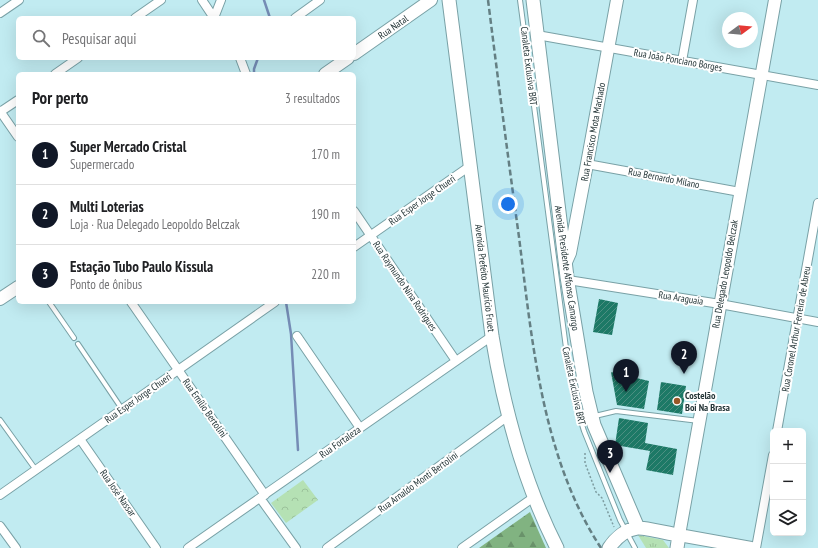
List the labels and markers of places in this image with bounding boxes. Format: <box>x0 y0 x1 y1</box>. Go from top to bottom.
pin: 2 <box>671 341 697 374</box>
pin: 1 <box>613 359 639 392</box>
place label: Costelão Boi Na Brasa <box>685 389 730 414</box>
marker: Costelão Boi Na Brasa <box>672 396 682 406</box>
pin: 3 <box>597 440 623 473</box>

